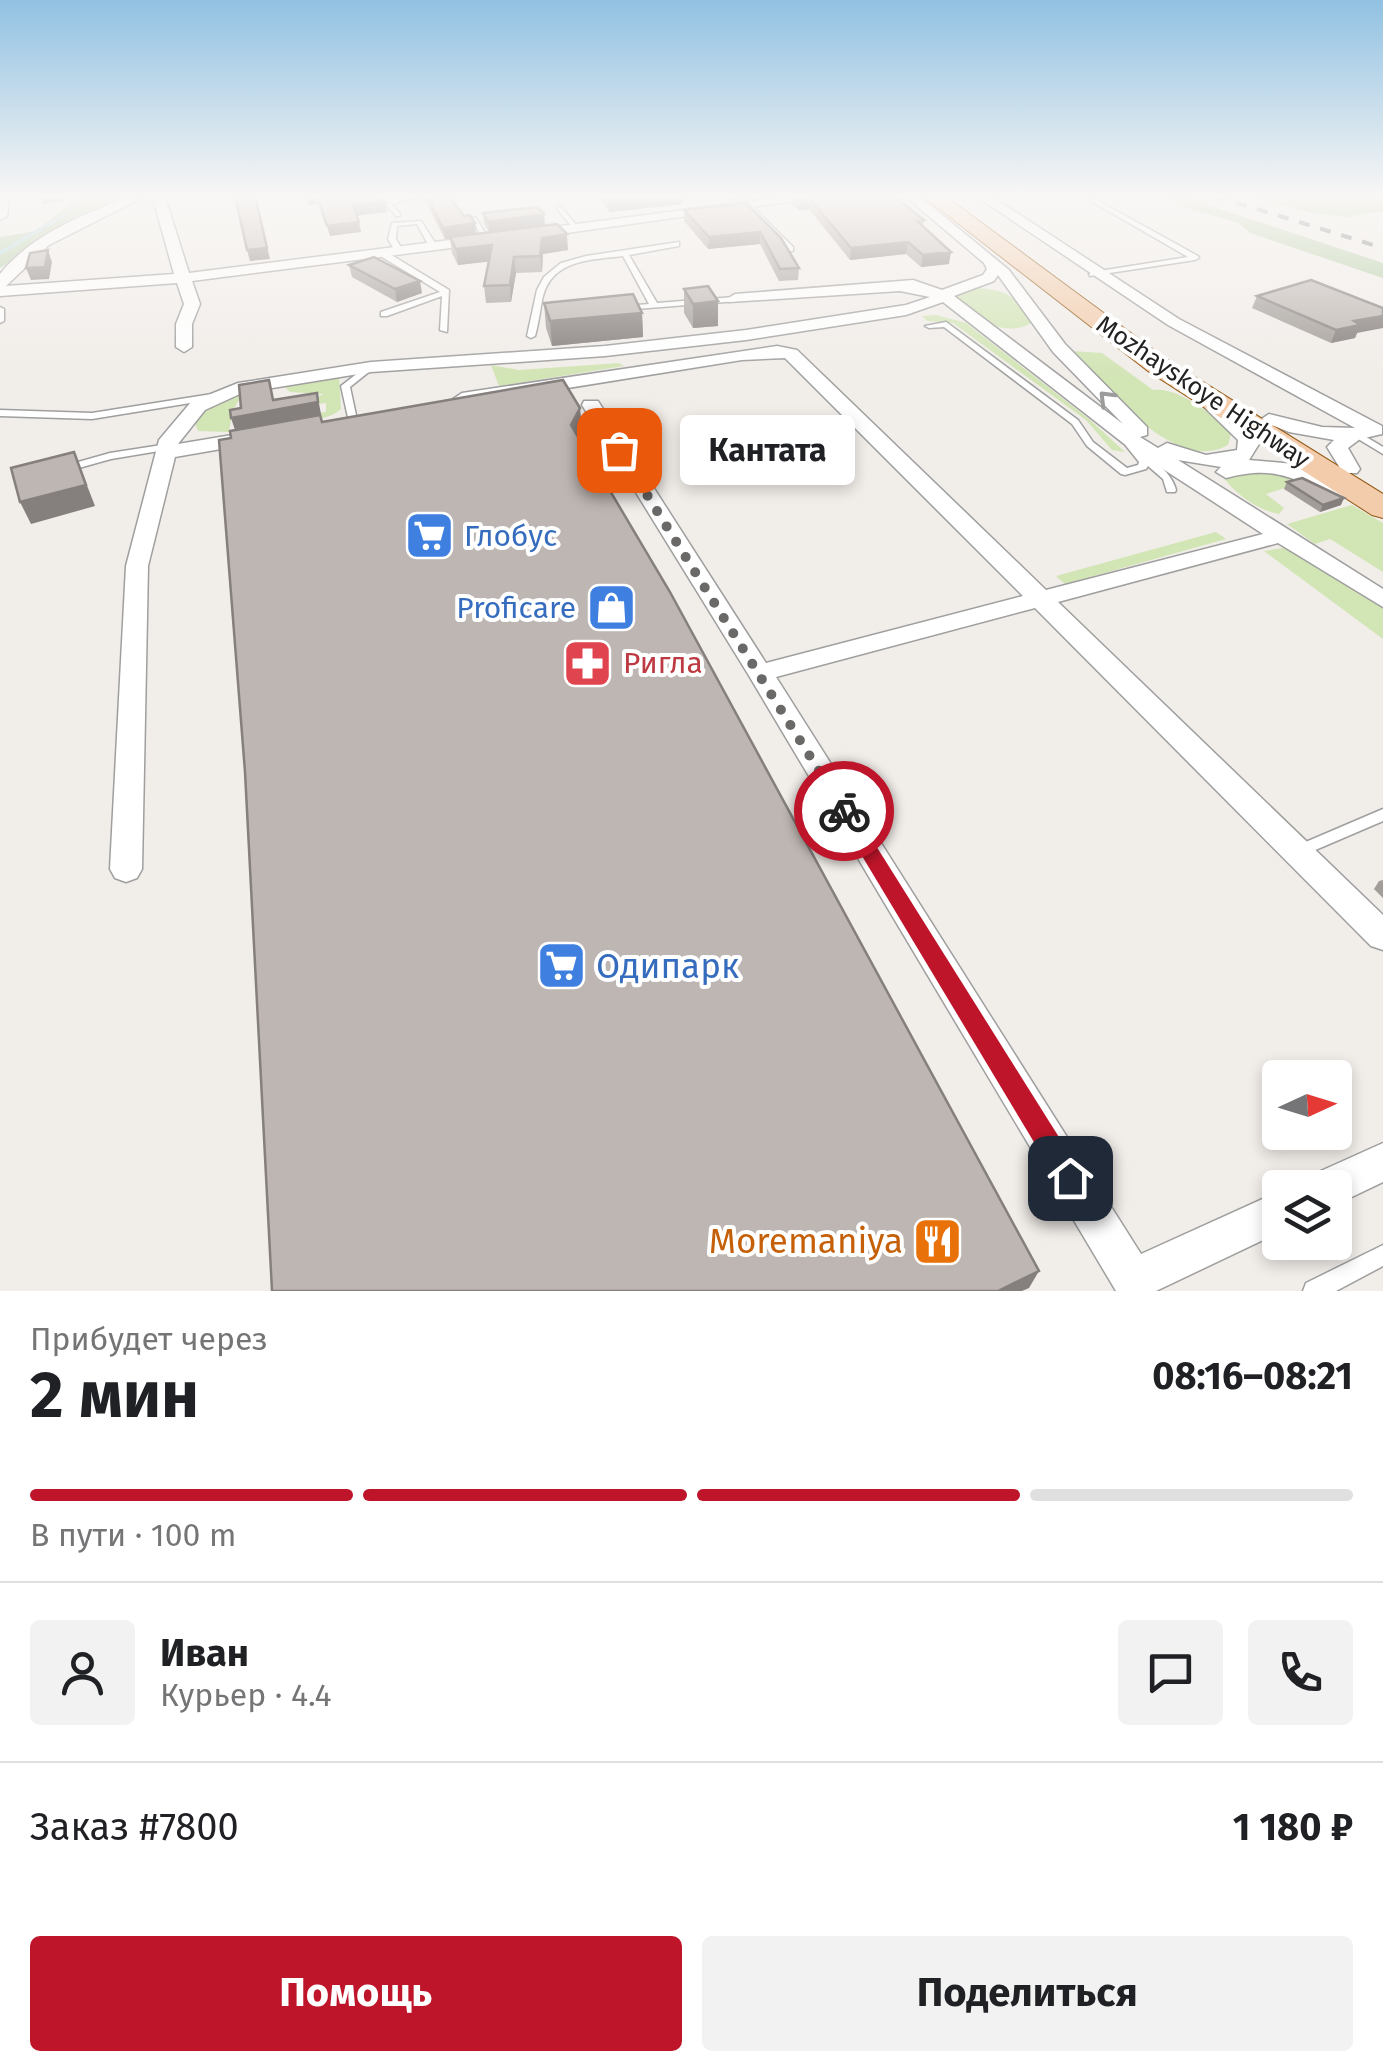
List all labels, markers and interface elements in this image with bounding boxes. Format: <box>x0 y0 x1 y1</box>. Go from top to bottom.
street label: Mozhayskoye Highway <box>1091 309 1316 475</box>
one-way arrow <box>1099 392 1117 410</box>
pin <box>577 408 662 493</box>
callout: Кантата <box>679 415 854 485</box>
icon: bag <box>592 423 647 478</box>
text: Кантата <box>708 431 827 469</box>
supermarket icon: Глобус <box>403 510 455 562</box>
place label: Глобус <box>464 518 557 554</box>
shop icon: Proficare <box>585 582 637 634</box>
place label: Proficare <box>456 590 576 626</box>
pharmacy icon: Ригла <box>562 637 614 689</box>
place label: Ригла <box>623 645 703 681</box>
courier <box>794 761 894 861</box>
icon: bike <box>817 784 872 839</box>
supermarket icon: Одипарк <box>535 940 587 992</box>
place label: Одипарк <box>596 945 739 987</box>
north arrow <box>1262 1060 1352 1150</box>
map controls <box>1262 1060 1352 1260</box>
pin <box>1028 1136 1113 1221</box>
icon: home <box>1043 1151 1098 1206</box>
button: layers <box>1262 1170 1352 1260</box>
restaurant icon: Moremaniya <box>912 1215 964 1267</box>
place label: Moremaniya <box>709 1220 903 1262</box>
text: Прибудет через <box>30 1320 268 1358</box>
text: 08:16–08:21 <box>1152 1353 1353 1399</box>
text: 2 мин <box>30 1356 199 1434</box>
text: В пути · 100 m <box>30 1516 236 1554</box>
button: person <box>30 1620 135 1725</box>
button: chat <box>1118 1620 1223 1725</box>
button: phone <box>1248 1620 1353 1725</box>
text: Иван <box>160 1630 249 1676</box>
text: Курьер · 4.4 <box>160 1676 332 1714</box>
text: Заказ #7800 <box>30 1804 239 1850</box>
text: 1 180 ₽ <box>1233 1804 1353 1850</box>
button: Помощь <box>30 1936 682 2051</box>
button: Поделиться <box>702 1936 1353 2051</box>

